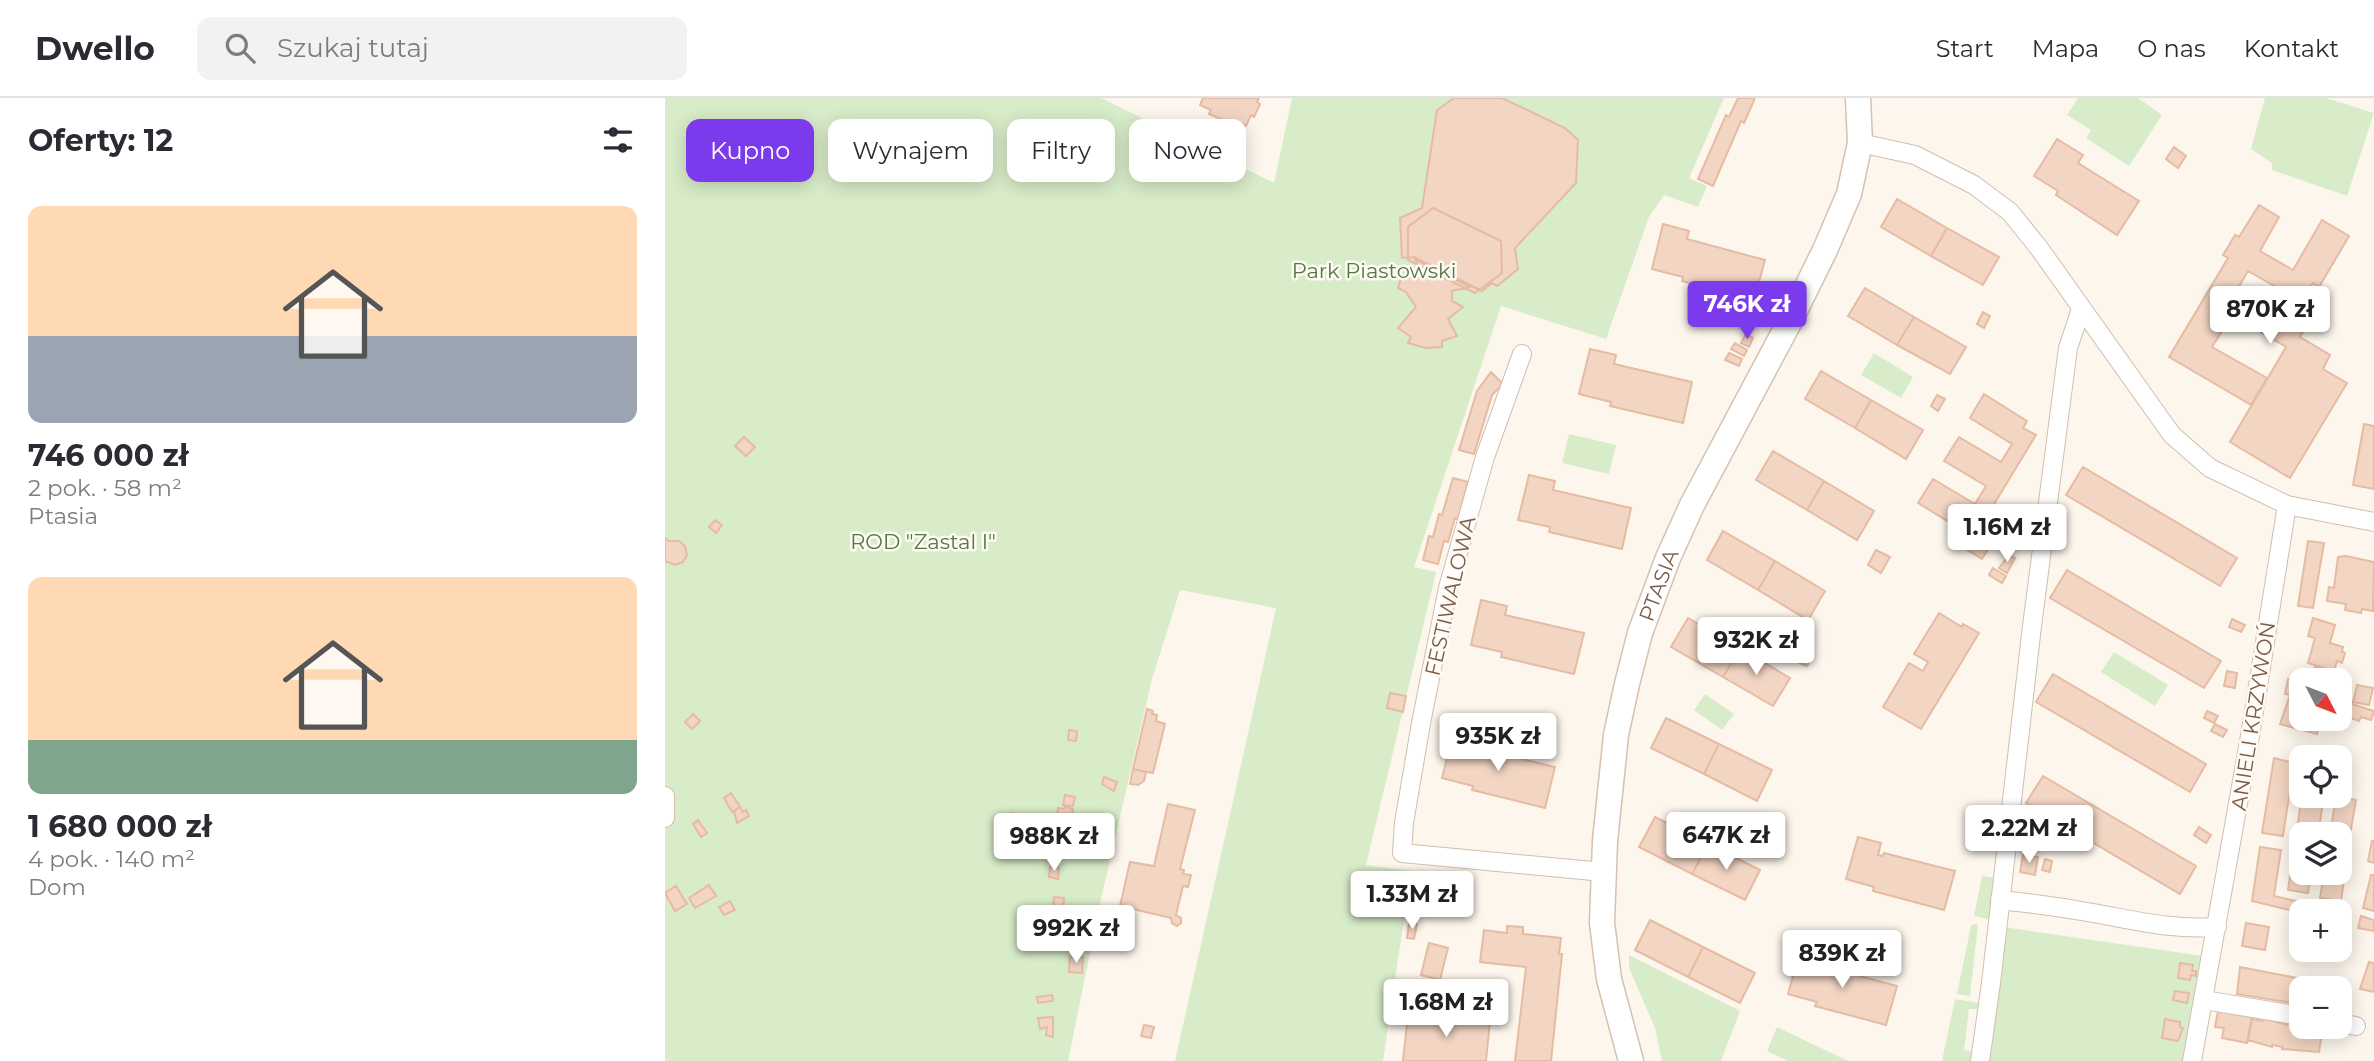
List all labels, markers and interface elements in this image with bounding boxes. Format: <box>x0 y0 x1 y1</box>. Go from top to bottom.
search box <box>197 17 687 80</box>
text: Dwello <box>35 28 155 68</box>
icon: search <box>221 29 259 67</box>
text: Szukaj tutaj <box>277 32 429 64</box>
text: Start <box>1936 34 1994 63</box>
text: Mapa <box>2032 34 2099 63</box>
text: O nas <box>2137 34 2206 63</box>
text: Kontakt <box>2244 34 2339 63</box>
chip: Kupno <box>686 119 814 182</box>
chip: Wynajem <box>828 119 993 182</box>
chip: Filtry <box>1007 119 1115 182</box>
chip: Nowe <box>1129 119 1246 182</box>
icon: filters <box>599 121 637 159</box>
text: Oferty: 12 <box>28 122 173 159</box>
icon: home <box>270 251 396 377</box>
park label: Park Piastowski <box>1292 258 1456 283</box>
pin: 746K zł <box>1682 282 1812 341</box>
pin: 870K zł <box>2205 286 2335 346</box>
text: 746K zł <box>1704 290 1790 318</box>
text: 870K zł <box>2226 295 2314 323</box>
text: 746 000 zł <box>28 437 189 474</box>
text: 2 pok. · 58 m² <box>28 474 182 502</box>
text: Ptasia <box>28 502 98 530</box>
pin: 1.16M zł <box>1935 504 2079 564</box>
street label: FESTIWALOWA <box>1420 513 1481 678</box>
text: 1.16M zł <box>1964 513 2050 541</box>
park label: ROD "Zastal I" <box>850 529 996 554</box>
street label: PTASIA <box>1633 544 1683 625</box>
pin: 932K zł <box>1691 618 1821 677</box>
street label: ANIELI KRZYWOŃ <box>2226 620 2280 812</box>
icon: home <box>270 622 396 748</box>
text: 932K zł <box>1713 626 1799 654</box>
north arrow <box>2289 668 2352 732</box>
map controls <box>2289 668 2352 1039</box>
pin: 935K zł <box>1433 714 1563 773</box>
text: 935K zł <box>1455 722 1541 750</box>
button: locate <box>2289 745 2352 808</box>
pin: 2.22M zł <box>1957 806 2101 865</box>
text: 1 680 000 zł <box>28 808 212 845</box>
pin: 647K zł <box>1661 812 1791 872</box>
pin: 988K zł <box>989 814 1119 873</box>
text: 2.22M zł <box>1981 814 2077 842</box>
text: 647K zł <box>1682 821 1770 849</box>
text: 988K zł <box>1010 822 1098 850</box>
button: layers <box>2289 822 2352 885</box>
text: 4 pok. · 140 m² <box>28 845 195 873</box>
pin: 1.33M zł <box>1340 872 1484 931</box>
text: Dom <box>28 873 86 901</box>
text: 1.33M zł <box>1367 880 1457 908</box>
button: + <box>2289 899 2352 962</box>
pin: 992K zł <box>1011 906 1141 965</box>
text: 992K zł <box>1033 914 1119 942</box>
pin: 839K zł <box>1777 930 1907 990</box>
text: 839K zł <box>1799 939 1886 967</box>
button: − <box>2289 976 2352 1039</box>
pin: 1.68M zł <box>1374 979 1518 1039</box>
text: 1.68M zł <box>1399 988 1493 1016</box>

